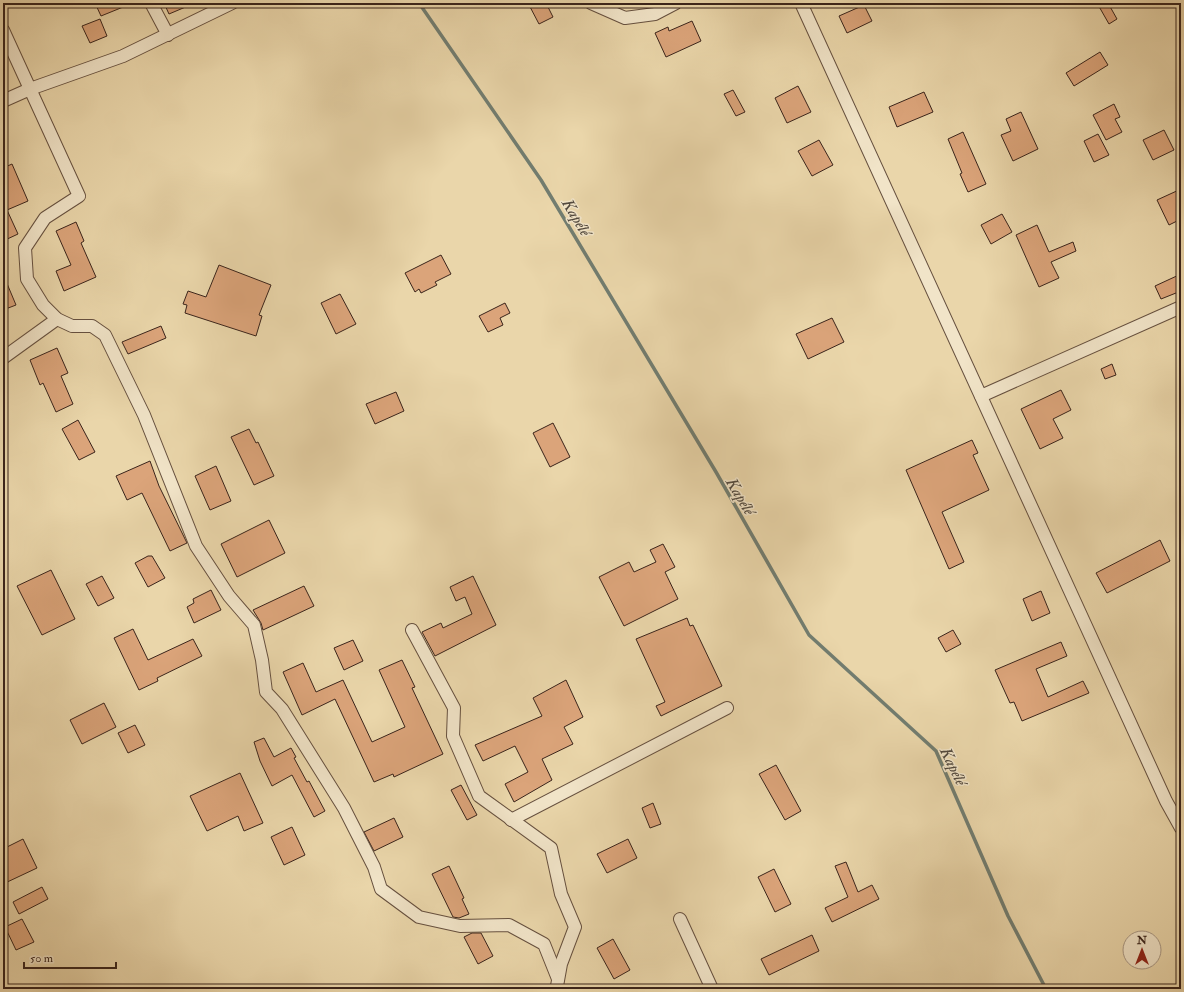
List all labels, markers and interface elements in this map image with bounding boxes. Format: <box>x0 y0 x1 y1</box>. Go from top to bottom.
water label: Kapélé <box>557 194 596 242</box>
water label: Kapélé <box>721 473 760 521</box>
water label: Kapélé <box>935 743 972 791</box>
north arrow <box>1122 930 1162 970</box>
text: N <box>1136 934 1148 947</box>
scale bar <box>24 944 116 970</box>
text: 50 m <box>30 951 54 966</box>

